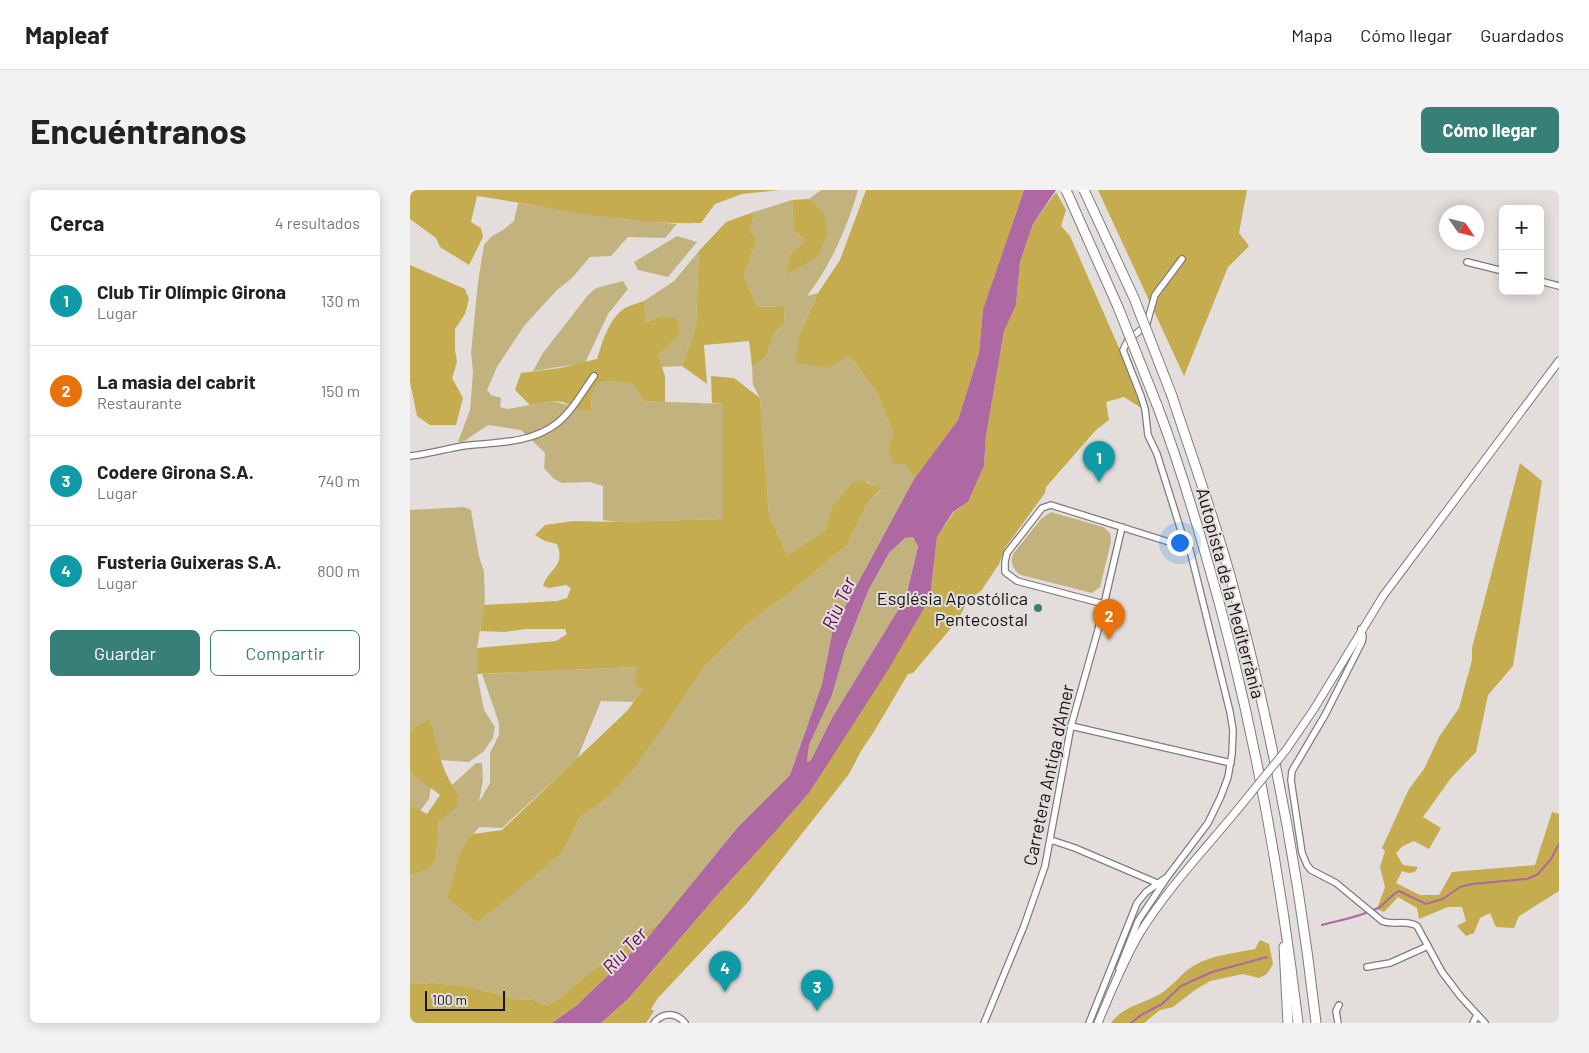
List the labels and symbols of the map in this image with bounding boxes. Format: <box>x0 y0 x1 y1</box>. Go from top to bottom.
north arrow <box>1439 205 1484 250</box>
pin: 1 <box>1083 441 1115 482</box>
street label: Autopista de la Mediterrània <box>1192 485 1270 701</box>
your location <box>1167 530 1193 556</box>
water label: Riu Ter <box>816 572 860 633</box>
place label: Església Apostólica Pentecostal <box>877 587 1028 630</box>
pin: 2 <box>1093 599 1125 640</box>
marker: Església Apostólica Pentecostal <box>1032 602 1044 614</box>
street label: Carretera Antiga d'Amer <box>1018 682 1078 868</box>
water label: Riu Ter <box>597 921 652 978</box>
pin: 4 <box>709 951 741 992</box>
pin: 3 <box>801 970 833 1011</box>
scale bar <box>425 988 505 1011</box>

